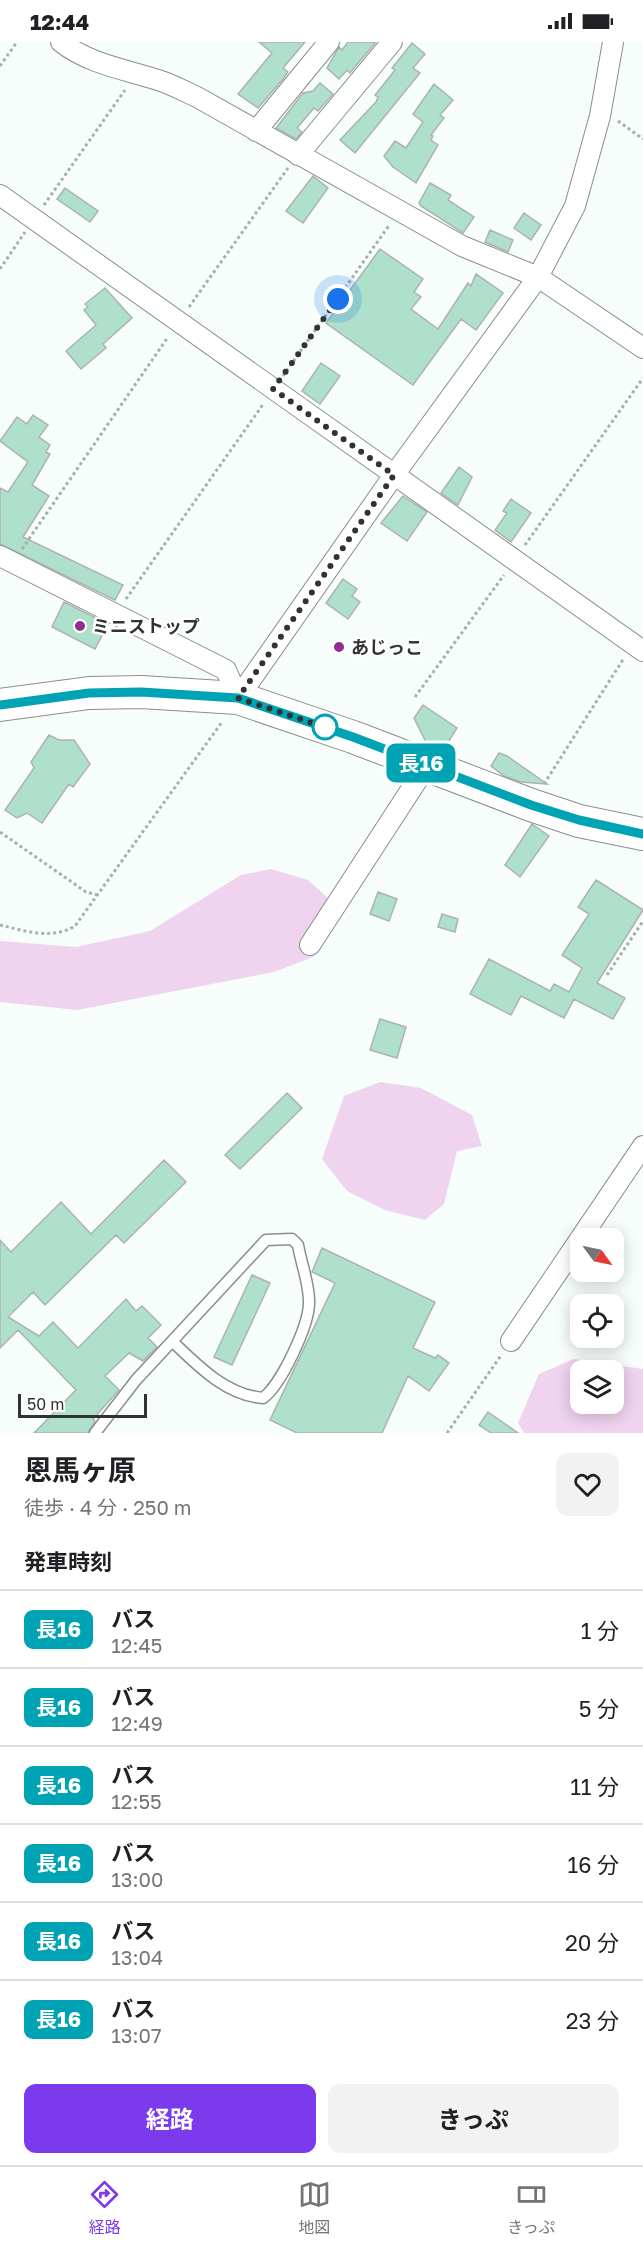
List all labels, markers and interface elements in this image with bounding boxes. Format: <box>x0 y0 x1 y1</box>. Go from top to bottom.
text: 12:44 <box>30 8 89 35</box>
your location <box>323 284 353 314</box>
place label: ミニストップ <box>92 615 200 637</box>
marker: ミニストップ <box>73 619 87 633</box>
place label: あじっこ <box>351 636 423 658</box>
marker: あじっこ <box>332 640 346 654</box>
unlabelled marker <box>312 714 338 740</box>
line badge: 長16 <box>386 744 456 782</box>
text: 長16 <box>398 750 444 776</box>
north arrow <box>570 1228 624 1282</box>
map controls <box>570 1228 624 1414</box>
button: locate <box>570 1294 624 1348</box>
button: layers <box>570 1360 624 1414</box>
scale bar <box>18 1391 147 1418</box>
text: 50 m <box>27 1394 64 1414</box>
text: 恩馬ヶ原 <box>24 1453 136 1486</box>
button: heart <box>556 1453 619 1516</box>
text: 徒歩 · 4 分 · 250 m <box>24 1495 192 1519</box>
text: 発車時刻 <box>24 1548 112 1575</box>
text: バス <box>111 1605 155 1632</box>
text: 長16 <box>36 1616 81 1642</box>
text: 1 分 <box>581 1617 619 1644</box>
text: 12:45 <box>111 1633 162 1657</box>
text: バス <box>111 1683 155 1710</box>
text: 長16 <box>36 1694 81 1720</box>
text: 5 分 <box>579 1695 619 1722</box>
text: 12:49 <box>111 1711 163 1735</box>
text: バス <box>111 1761 155 1788</box>
text: 長16 <box>36 1772 81 1798</box>
text: 11 分 <box>570 1773 619 1800</box>
text: 12:55 <box>111 1789 162 1813</box>
text: バス <box>111 1839 155 1866</box>
text: 長16 <box>36 1850 81 1876</box>
text: 16 分 <box>568 1851 619 1878</box>
text: 13:00 <box>111 1867 163 1891</box>
text: バス <box>111 1917 155 1944</box>
text: 長16 <box>36 1928 81 1954</box>
text: 20 分 <box>565 1929 619 1956</box>
text: 13:04 <box>111 1945 163 1969</box>
text: バス <box>111 1995 155 2022</box>
text: 長16 <box>36 2006 81 2032</box>
text: 23 分 <box>566 2007 619 2034</box>
text: 13:07 <box>111 2023 162 2047</box>
button: 経路 <box>24 2084 316 2153</box>
button: きっぷ <box>328 2084 619 2153</box>
tab: 経路 <box>88 2178 121 2238</box>
tab: 地図 <box>298 2178 331 2238</box>
tab: きっぷ <box>507 2178 555 2238</box>

